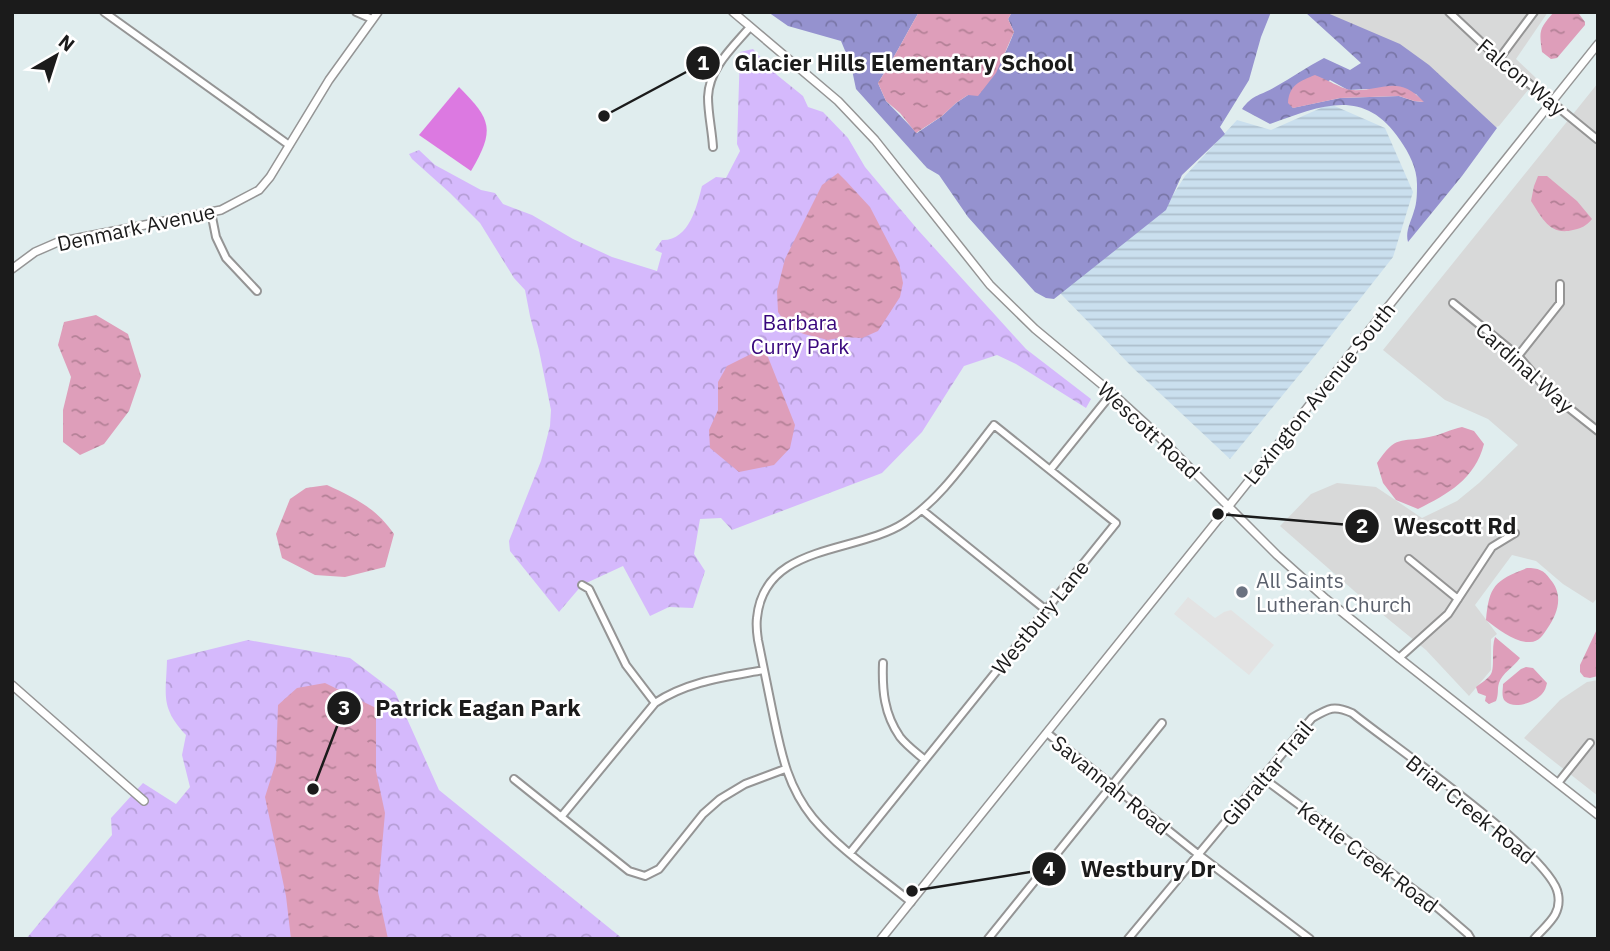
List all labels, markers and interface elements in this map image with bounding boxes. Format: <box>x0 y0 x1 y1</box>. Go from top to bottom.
north arrow <box>21 21 91 91</box>
text: N <box>54 29 80 56</box>
street label: Falcon Way <box>1472 32 1572 122</box>
callout: Glacier Hills Elementary School <box>686 41 1088 85</box>
text: Glacier Hills Elementary School <box>734 47 1074 77</box>
text: 1 <box>697 48 710 76</box>
street label: Denmark Avenue <box>54 197 218 257</box>
street label: Lexington Avenue South <box>1237 296 1401 490</box>
park label: Barbara Curry Park <box>751 308 849 360</box>
street label: Cardinal Way <box>1470 315 1581 419</box>
street label: Wescott Road <box>1092 375 1206 485</box>
callout: Wescott Rd <box>1344 504 1530 548</box>
text: Wescott Rd <box>1393 510 1517 540</box>
text: 2 <box>1356 511 1368 539</box>
street label: Westbury Lane <box>985 554 1095 680</box>
place label: All Saints Lutheran Church <box>1256 566 1412 618</box>
marker: All Saints Lutheran Church <box>1234 584 1250 600</box>
callout: Patrick Eagan Park <box>326 686 594 730</box>
text: Patrick Eagan Park <box>375 692 581 722</box>
text: 3 <box>338 693 350 721</box>
street label: Gibraltar Trail <box>1215 715 1319 831</box>
street label: Savannah Road <box>1046 729 1176 841</box>
street label: Briar Creek Road <box>1401 748 1541 870</box>
street label: Kettle Creek Road <box>1292 795 1444 919</box>
callout: Westbury Dr <box>1031 847 1230 891</box>
text: Westbury Dr <box>1080 853 1216 883</box>
text: 4 <box>1043 854 1055 882</box>

